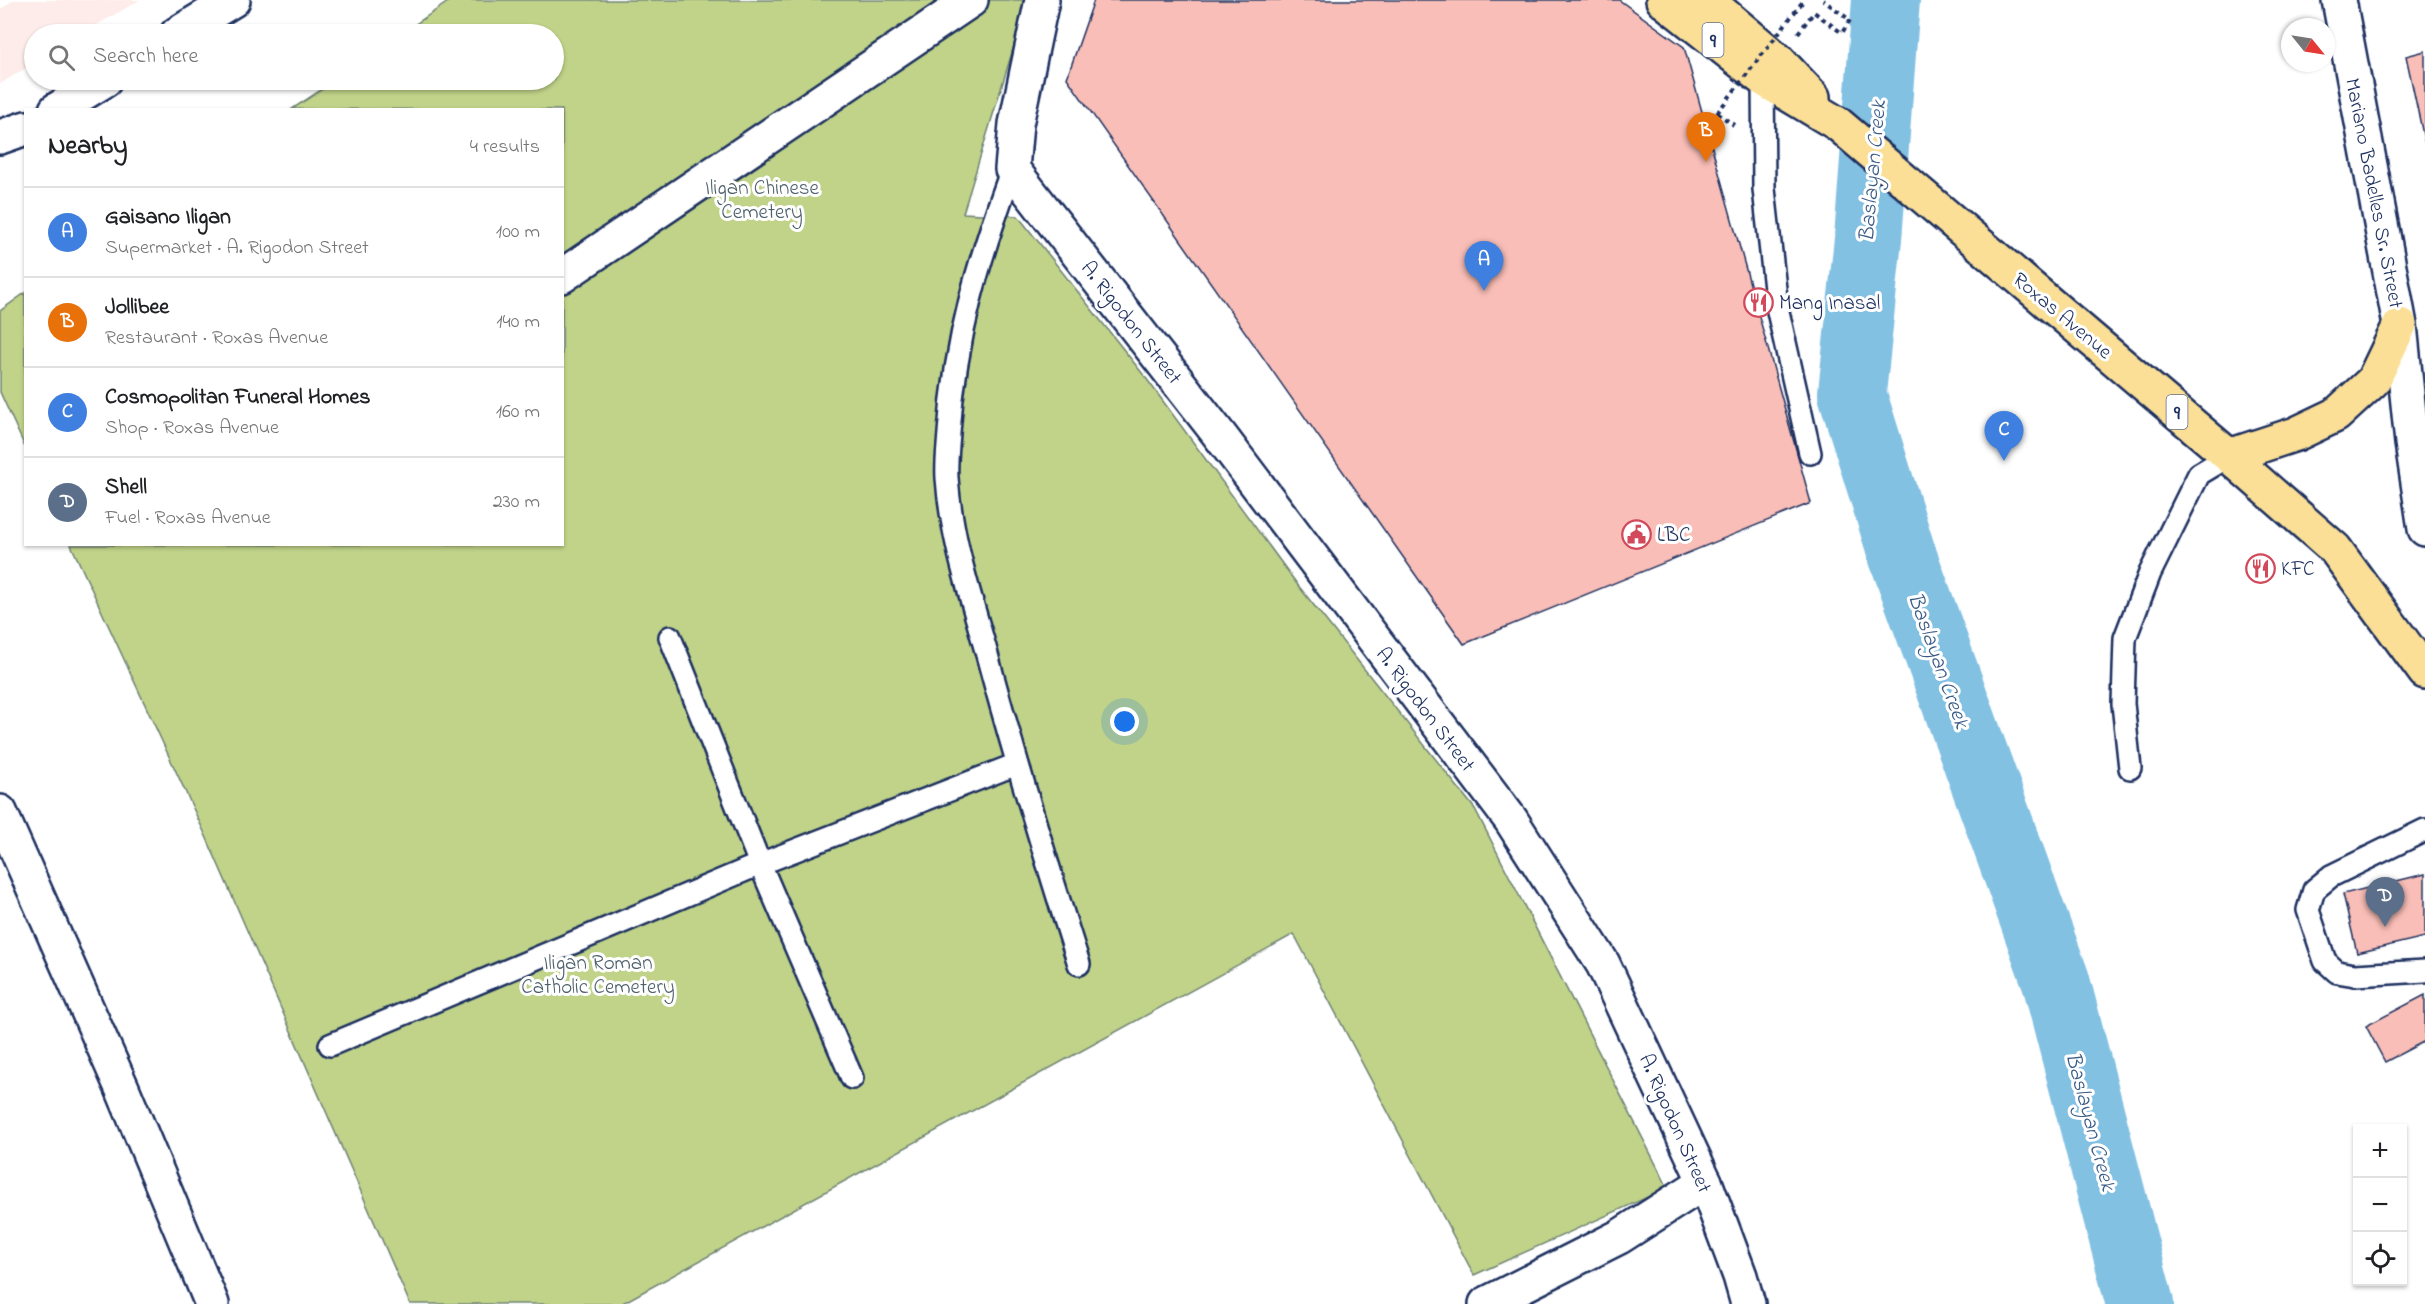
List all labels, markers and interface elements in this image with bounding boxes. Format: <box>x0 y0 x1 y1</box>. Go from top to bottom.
north arrow <box>2281 18 2335 72</box>
road number: 9 <box>1702 23 1724 57</box>
search box <box>24 24 564 90</box>
icon: search <box>45 41 78 74</box>
text: Search here <box>93 41 198 73</box>
street label: Mariano Badelles Sr. Street <box>2336 76 2410 311</box>
water label: Baslayan Creek <box>1852 98 1896 243</box>
pin: B <box>1686 112 1726 162</box>
text: Nearby <box>48 128 127 166</box>
text: 4 results <box>470 133 540 162</box>
park label: Iligan Chinese Cemetery <box>705 174 819 230</box>
text: Gaisano Iligan <box>105 202 231 234</box>
text: A <box>61 218 74 247</box>
text: 100 m <box>496 218 540 247</box>
text: Supermarket · A. Rigodon Street <box>105 234 369 263</box>
pin: A <box>1464 242 1504 291</box>
street label: A. Rigodon Street <box>1071 255 1188 393</box>
street label: Roxas Avenue <box>2005 266 2119 368</box>
restaurant icon: Mang Inasal <box>1742 286 1774 318</box>
place label: Mang Inasal <box>1779 289 1880 321</box>
text: Jollibee <box>105 292 169 324</box>
text: B <box>61 308 74 337</box>
text: 140 m <box>496 308 540 337</box>
text: Restaurant · Roxas Avenue <box>105 324 328 353</box>
text: Cosmopolitan Funeral Homes <box>105 382 370 414</box>
road number: 9 <box>2166 395 2188 429</box>
text: C <box>62 398 73 427</box>
text: 160 m <box>496 398 540 427</box>
pin: C <box>1984 412 2024 461</box>
text: Shop · Roxas Avenue <box>105 414 279 443</box>
text: Shell <box>105 472 147 504</box>
text: D <box>60 488 75 517</box>
text: 230 m <box>493 488 540 517</box>
text: Fuel · Roxas Avenue <box>105 504 271 533</box>
public building icon: LBC <box>1620 518 1652 550</box>
place label: LBC <box>1657 521 1690 551</box>
restaurant icon: KFC <box>2244 552 2276 584</box>
place label: KFC <box>2281 555 2315 585</box>
water label: Baslayan Creek <box>1898 589 1977 735</box>
street label: A. Rigodon Street <box>1366 641 1481 780</box>
your location <box>1110 707 1139 736</box>
pin: D <box>2366 878 2404 927</box>
park label: Iligan Roman Catholic Cemetery <box>521 949 675 1005</box>
street label: A. Rigodon Street <box>1628 1049 1718 1199</box>
water label: Baslayan Creek <box>2055 1049 2123 1196</box>
map controls <box>2353 1124 2407 1286</box>
button: + <box>2353 1124 2407 1178</box>
button: − <box>2353 1178 2407 1232</box>
button: locate <box>2353 1232 2407 1286</box>

